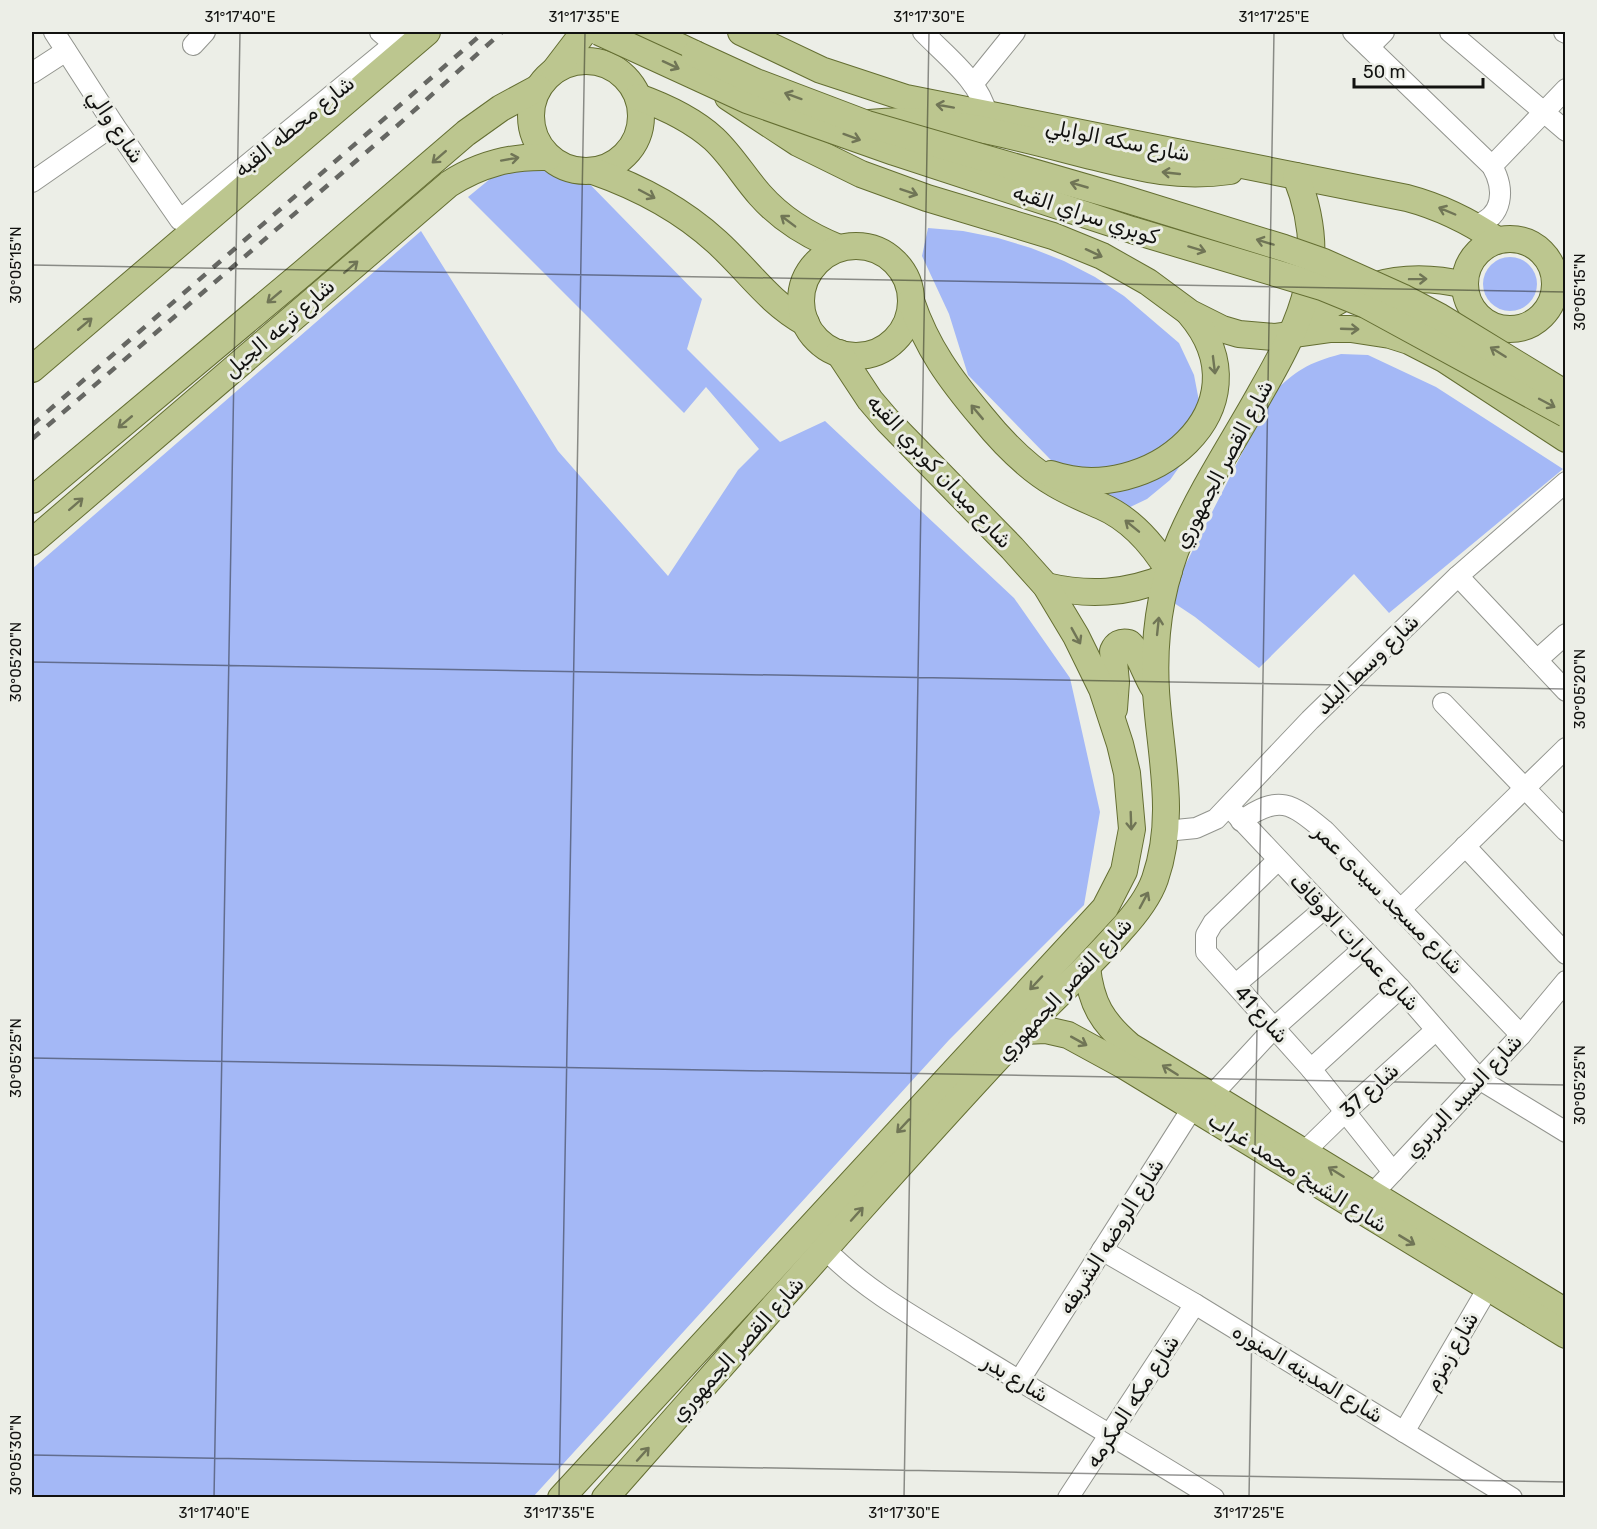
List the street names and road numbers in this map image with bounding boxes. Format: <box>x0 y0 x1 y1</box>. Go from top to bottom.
street label: شارع محطه القبه <box>229 70 360 184</box>
street label: شارع والي <box>79 84 150 170</box>
street label: شارع سكه الوايلي <box>1043 114 1192 170</box>
street label: كوبري سراي القبه <box>1009 179 1163 251</box>
street label: شارع ترعه الجبل <box>219 273 341 384</box>
street label: شارع القصر الجمهوري <box>1168 375 1280 553</box>
street label: شارع ميدان كوبري القبه <box>861 389 1018 554</box>
street label: شارع وسط البلد <box>1310 608 1425 721</box>
street label: شارع مسجد سيدى عمر <box>1306 818 1469 980</box>
street label: شارع عمارات الاوقاف <box>1283 868 1425 1017</box>
street label: شارع القصر الجمهوري <box>991 912 1138 1067</box>
street label: شارع 41 <box>1228 980 1294 1049</box>
street label: شارع السيد البربري <box>1399 1029 1528 1165</box>
street label: شارع 37 <box>1334 1057 1405 1124</box>
street label: شارع الشيخ محمد غراب <box>1203 1107 1392 1239</box>
street label: شارع الروضه الشريفه <box>1053 1154 1171 1319</box>
street label: شارع القصر الجمهوري <box>665 1271 810 1428</box>
street label: شارع زمزم <box>1419 1307 1485 1396</box>
street label: شارع المدينه المنوره <box>1227 1318 1388 1430</box>
street label: شارع مكه المكرمه <box>1080 1330 1186 1473</box>
street label: شارع بدر <box>976 1348 1053 1409</box>

